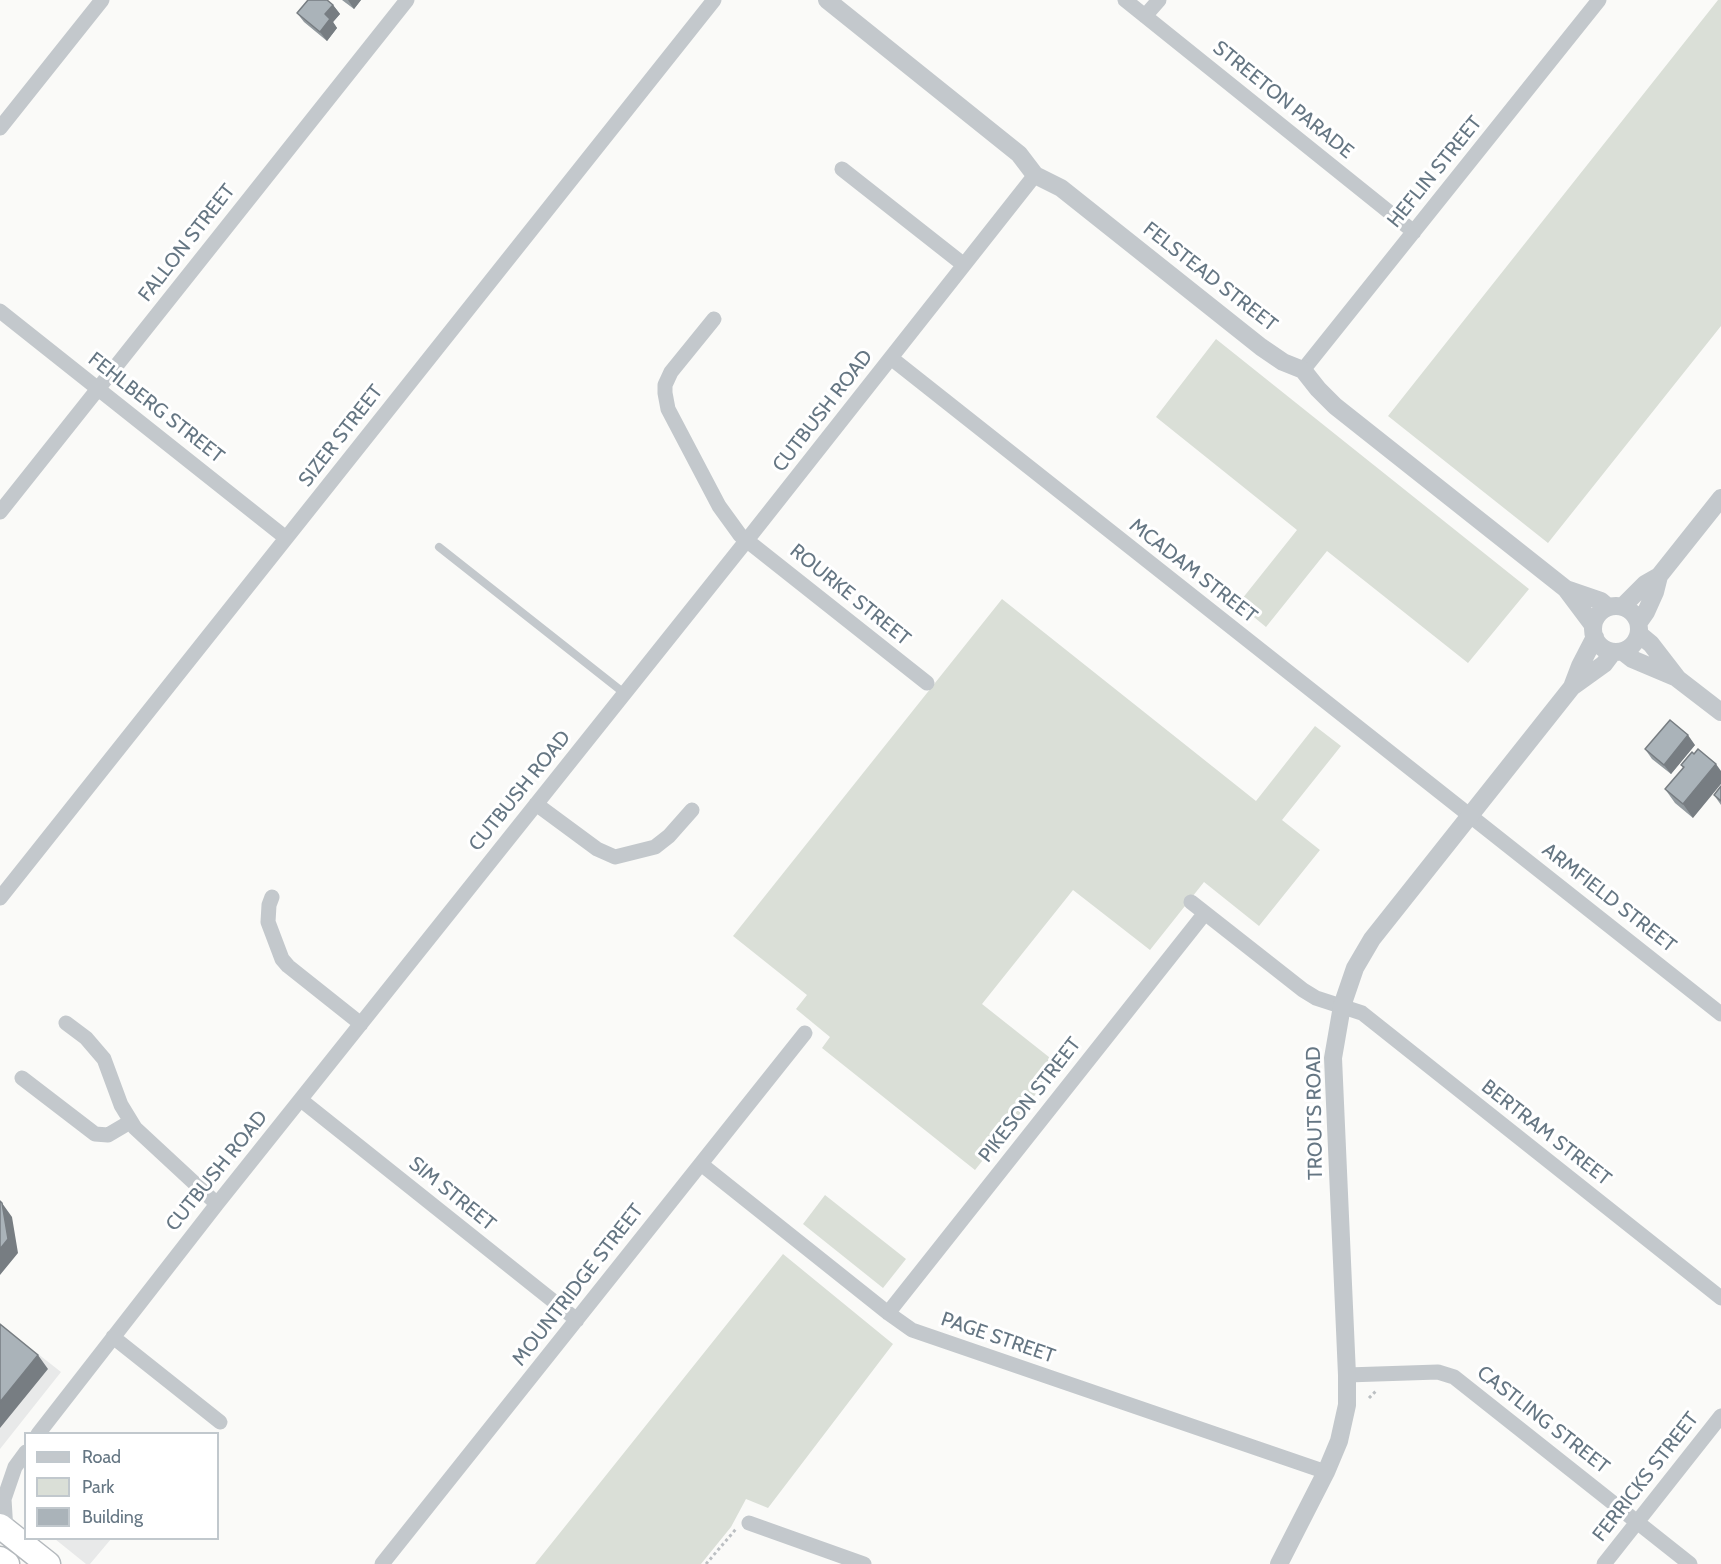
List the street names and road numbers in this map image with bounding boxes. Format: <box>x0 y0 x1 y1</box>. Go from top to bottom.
street label: STREETON PARADE <box>1208 36 1358 164</box>
street label: HEFLIN STREET <box>1383 111 1487 233</box>
street label: FALLON STREET <box>134 179 240 307</box>
street label: FELSTEAD STREET <box>1138 217 1282 337</box>
street label: CUTBUSH ROAD <box>768 345 878 477</box>
street label: FEHLBERG STREET <box>83 347 229 469</box>
street label: SIZER STREET <box>294 380 388 492</box>
street label: MCADAM STREET <box>1124 514 1262 628</box>
street label: ROURKE STREET <box>785 539 915 651</box>
street label: CUTBUSH ROAD <box>464 726 576 856</box>
street label: ARMFIELD STREET <box>1537 838 1681 958</box>
street label: PIKESON STREET <box>974 1033 1086 1167</box>
street label: TROUTS ROAD <box>1302 1046 1328 1180</box>
street label: BERTRAM STREET <box>1476 1075 1616 1191</box>
street label: CUTBUSH ROAD <box>161 1106 273 1236</box>
street label: SIM STREET <box>404 1152 500 1236</box>
street label: MOUNTRIDGE STREET <box>507 1199 649 1371</box>
street label: PAGE STREET <box>938 1307 1058 1369</box>
street label: CASTLING STREET <box>1472 1361 1614 1479</box>
street label: FERRICKS STREET <box>1588 1407 1704 1547</box>

